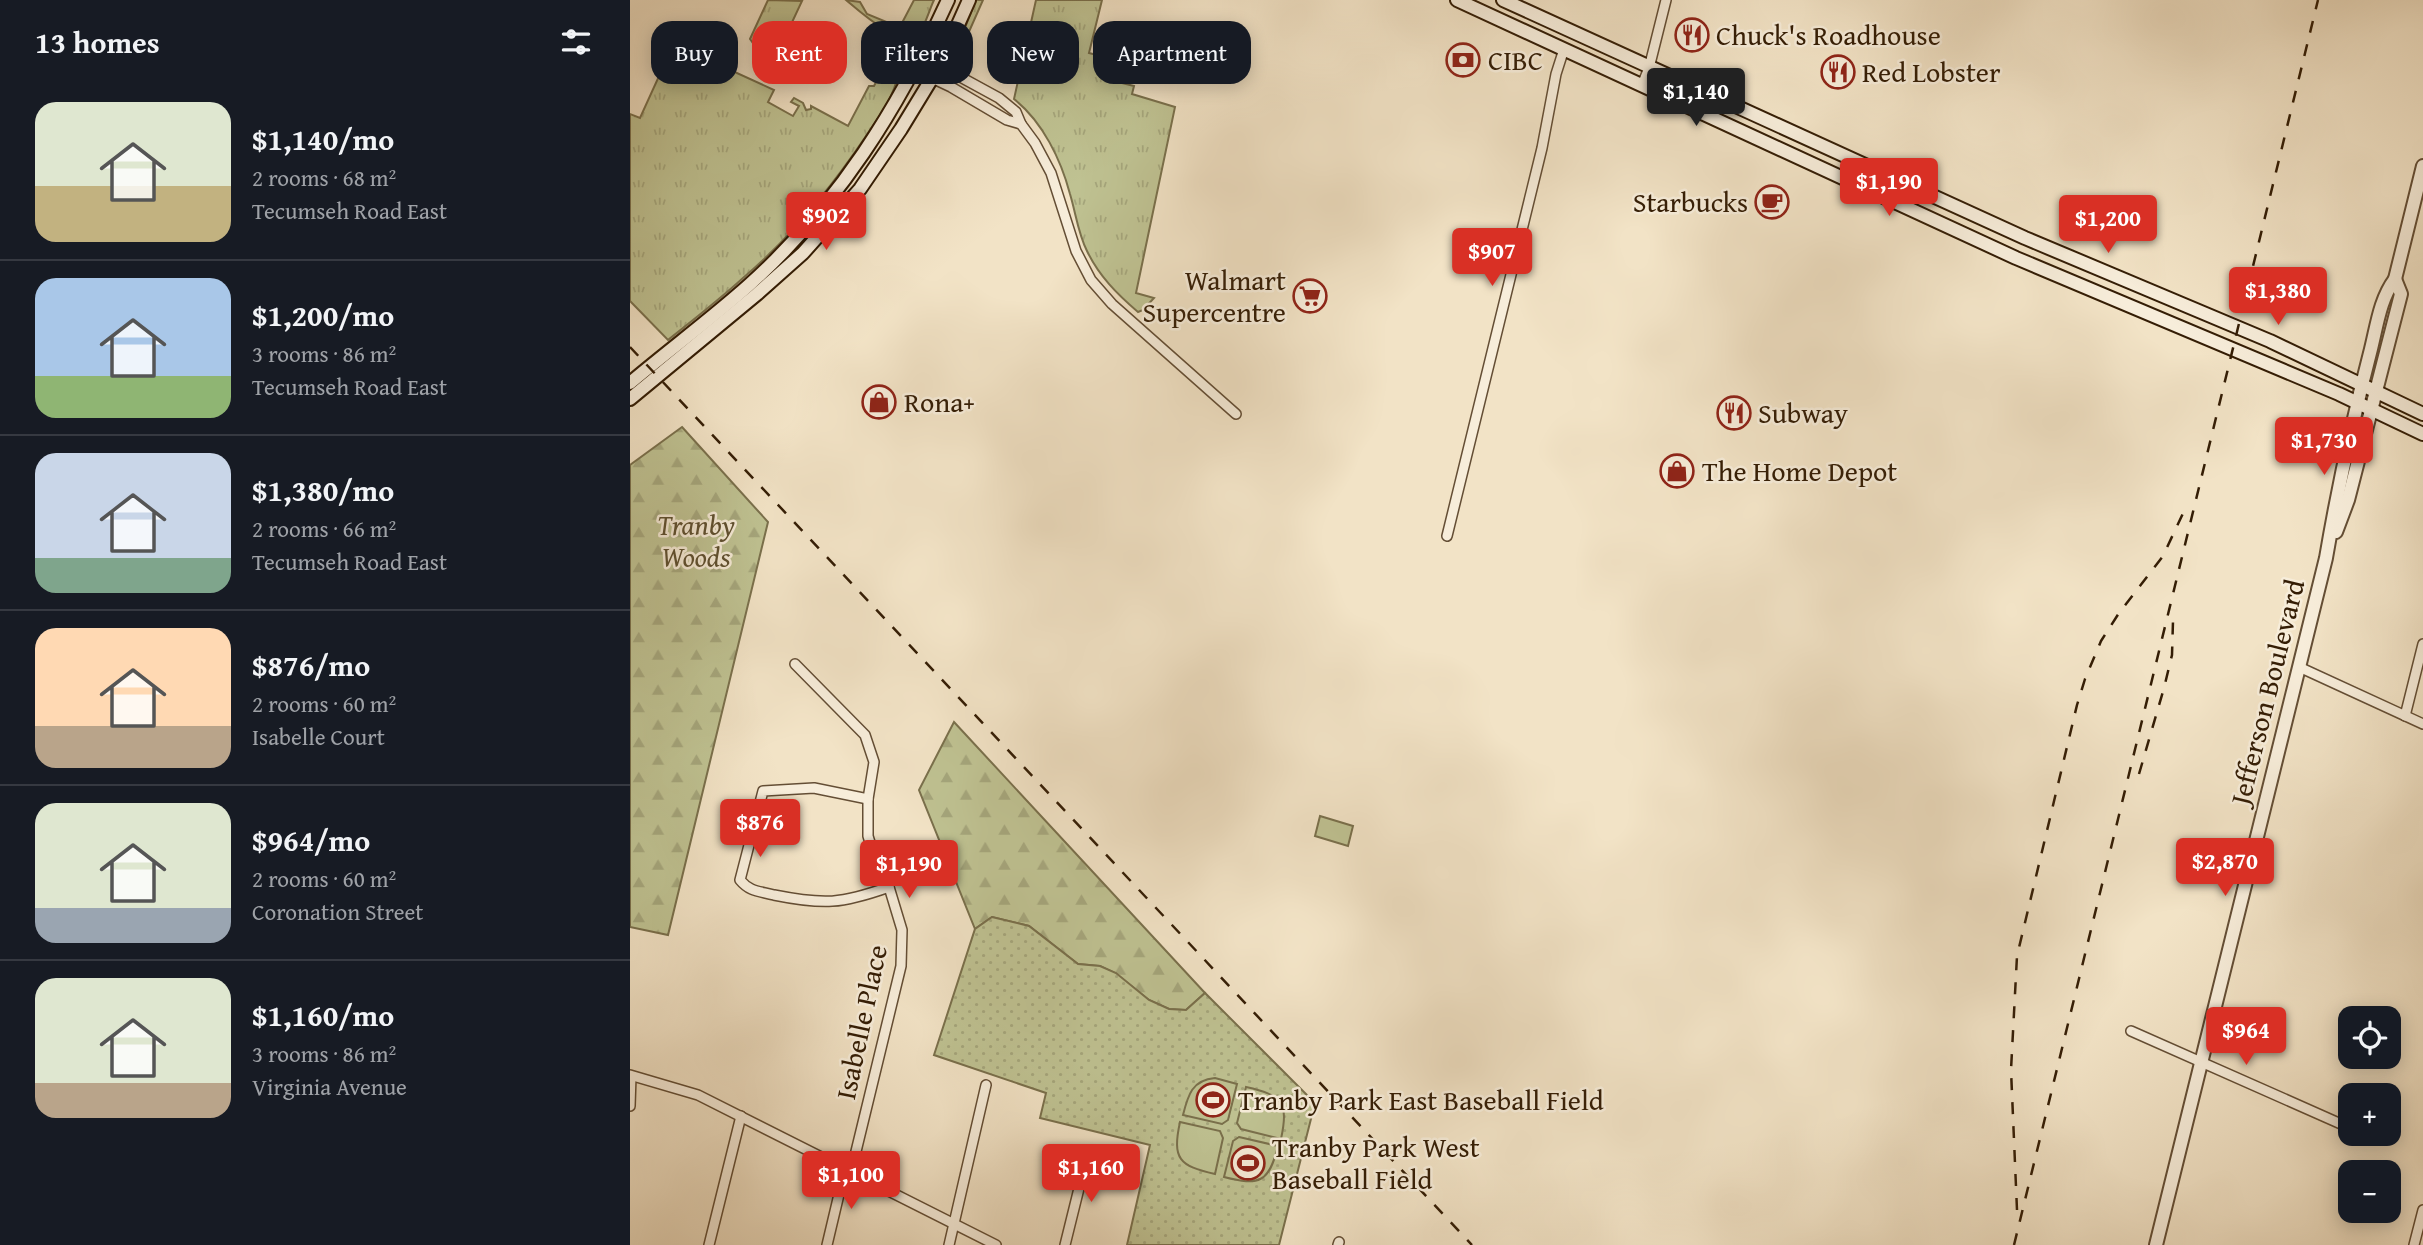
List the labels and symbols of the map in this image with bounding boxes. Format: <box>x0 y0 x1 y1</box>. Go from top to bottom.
place label: Chuck's Roadhouse <box>1716 14 1941 55</box>
restaurant icon: Chuck's Roadhouse <box>1673 16 1711 54</box>
place label: CIBC <box>1488 39 1543 80</box>
bank icon: CIBC <box>1444 41 1482 79</box>
place label: Red Lobster <box>1862 51 2001 92</box>
restaurant icon: Red Lobster <box>1819 53 1857 91</box>
pin: $1,140 <box>1639 68 1753 128</box>
pin: $1,190 <box>1832 158 1946 218</box>
place label: Starbucks <box>1633 181 1748 222</box>
cafe icon: Starbucks <box>1753 183 1791 221</box>
pin: $902 <box>785 192 867 252</box>
pin: $1,200 <box>2051 196 2165 255</box>
pin: $907 <box>1451 229 1533 288</box>
place label: Walmart Supercentre <box>1142 259 1286 332</box>
pin: $1,380 <box>2221 268 2335 327</box>
supermarket icon: Walmart Supercentre <box>1291 277 1329 315</box>
place label: Rona+ <box>904 381 975 422</box>
shop icon: Rona+ <box>860 383 898 421</box>
place label: Subway <box>1758 392 1848 433</box>
restaurant icon: Subway <box>1715 394 1753 432</box>
pin: $1,730 <box>2267 418 2381 477</box>
place label: The Home Depot <box>1702 450 1897 491</box>
shop icon: The Home Depot <box>1658 452 1696 490</box>
park label: Tranby Woods <box>657 504 735 577</box>
street label: Jefferson Boulevard <box>2218 575 2314 812</box>
pin: $876 <box>719 800 801 859</box>
pin: $2,870 <box>2168 838 2282 898</box>
pin: $1,190 <box>852 841 966 900</box>
street label: Isabelle Place <box>824 941 897 1103</box>
pin: $964 <box>2205 1007 2287 1067</box>
place label: Tranby Park East Baseball Field <box>1238 1079 1604 1120</box>
sports icon: Tranby Park East Baseball Field <box>1194 1081 1232 1119</box>
place label: Tranby Park West Baseball Field <box>1272 1126 1480 1199</box>
pin: $1,160 <box>1034 1144 1148 1204</box>
sports icon: Tranby Park West Baseball Field <box>1229 1144 1267 1182</box>
pin: $1,100 <box>794 1152 908 1211</box>

